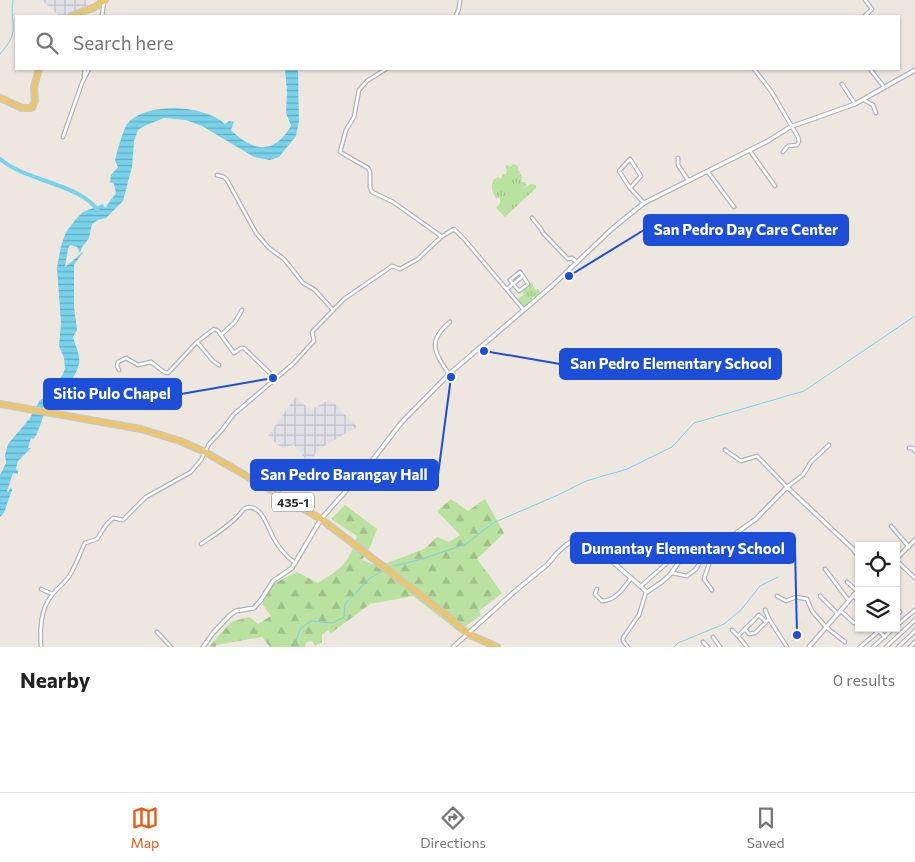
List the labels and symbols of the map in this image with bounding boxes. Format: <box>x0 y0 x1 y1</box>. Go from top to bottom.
callout: San Pedro Day Care Center <box>644 215 848 245</box>
text: San Pedro Day Care Center <box>654 220 838 238</box>
callout: San Pedro Elementary School <box>560 349 781 379</box>
text: San Pedro Elementary School <box>570 354 772 372</box>
callout: Sitio Pulo Chapel <box>44 379 181 409</box>
text: Sitio Pulo Chapel <box>53 384 171 402</box>
callout: San Pedro Barangay Hall <box>251 460 438 490</box>
text: San Pedro Barangay Hall <box>260 465 428 483</box>
road number: 435-1 <box>272 492 314 512</box>
callout: Dumantay Elementary School <box>571 533 795 563</box>
text: Dumantay Elementary School <box>581 539 785 557</box>

